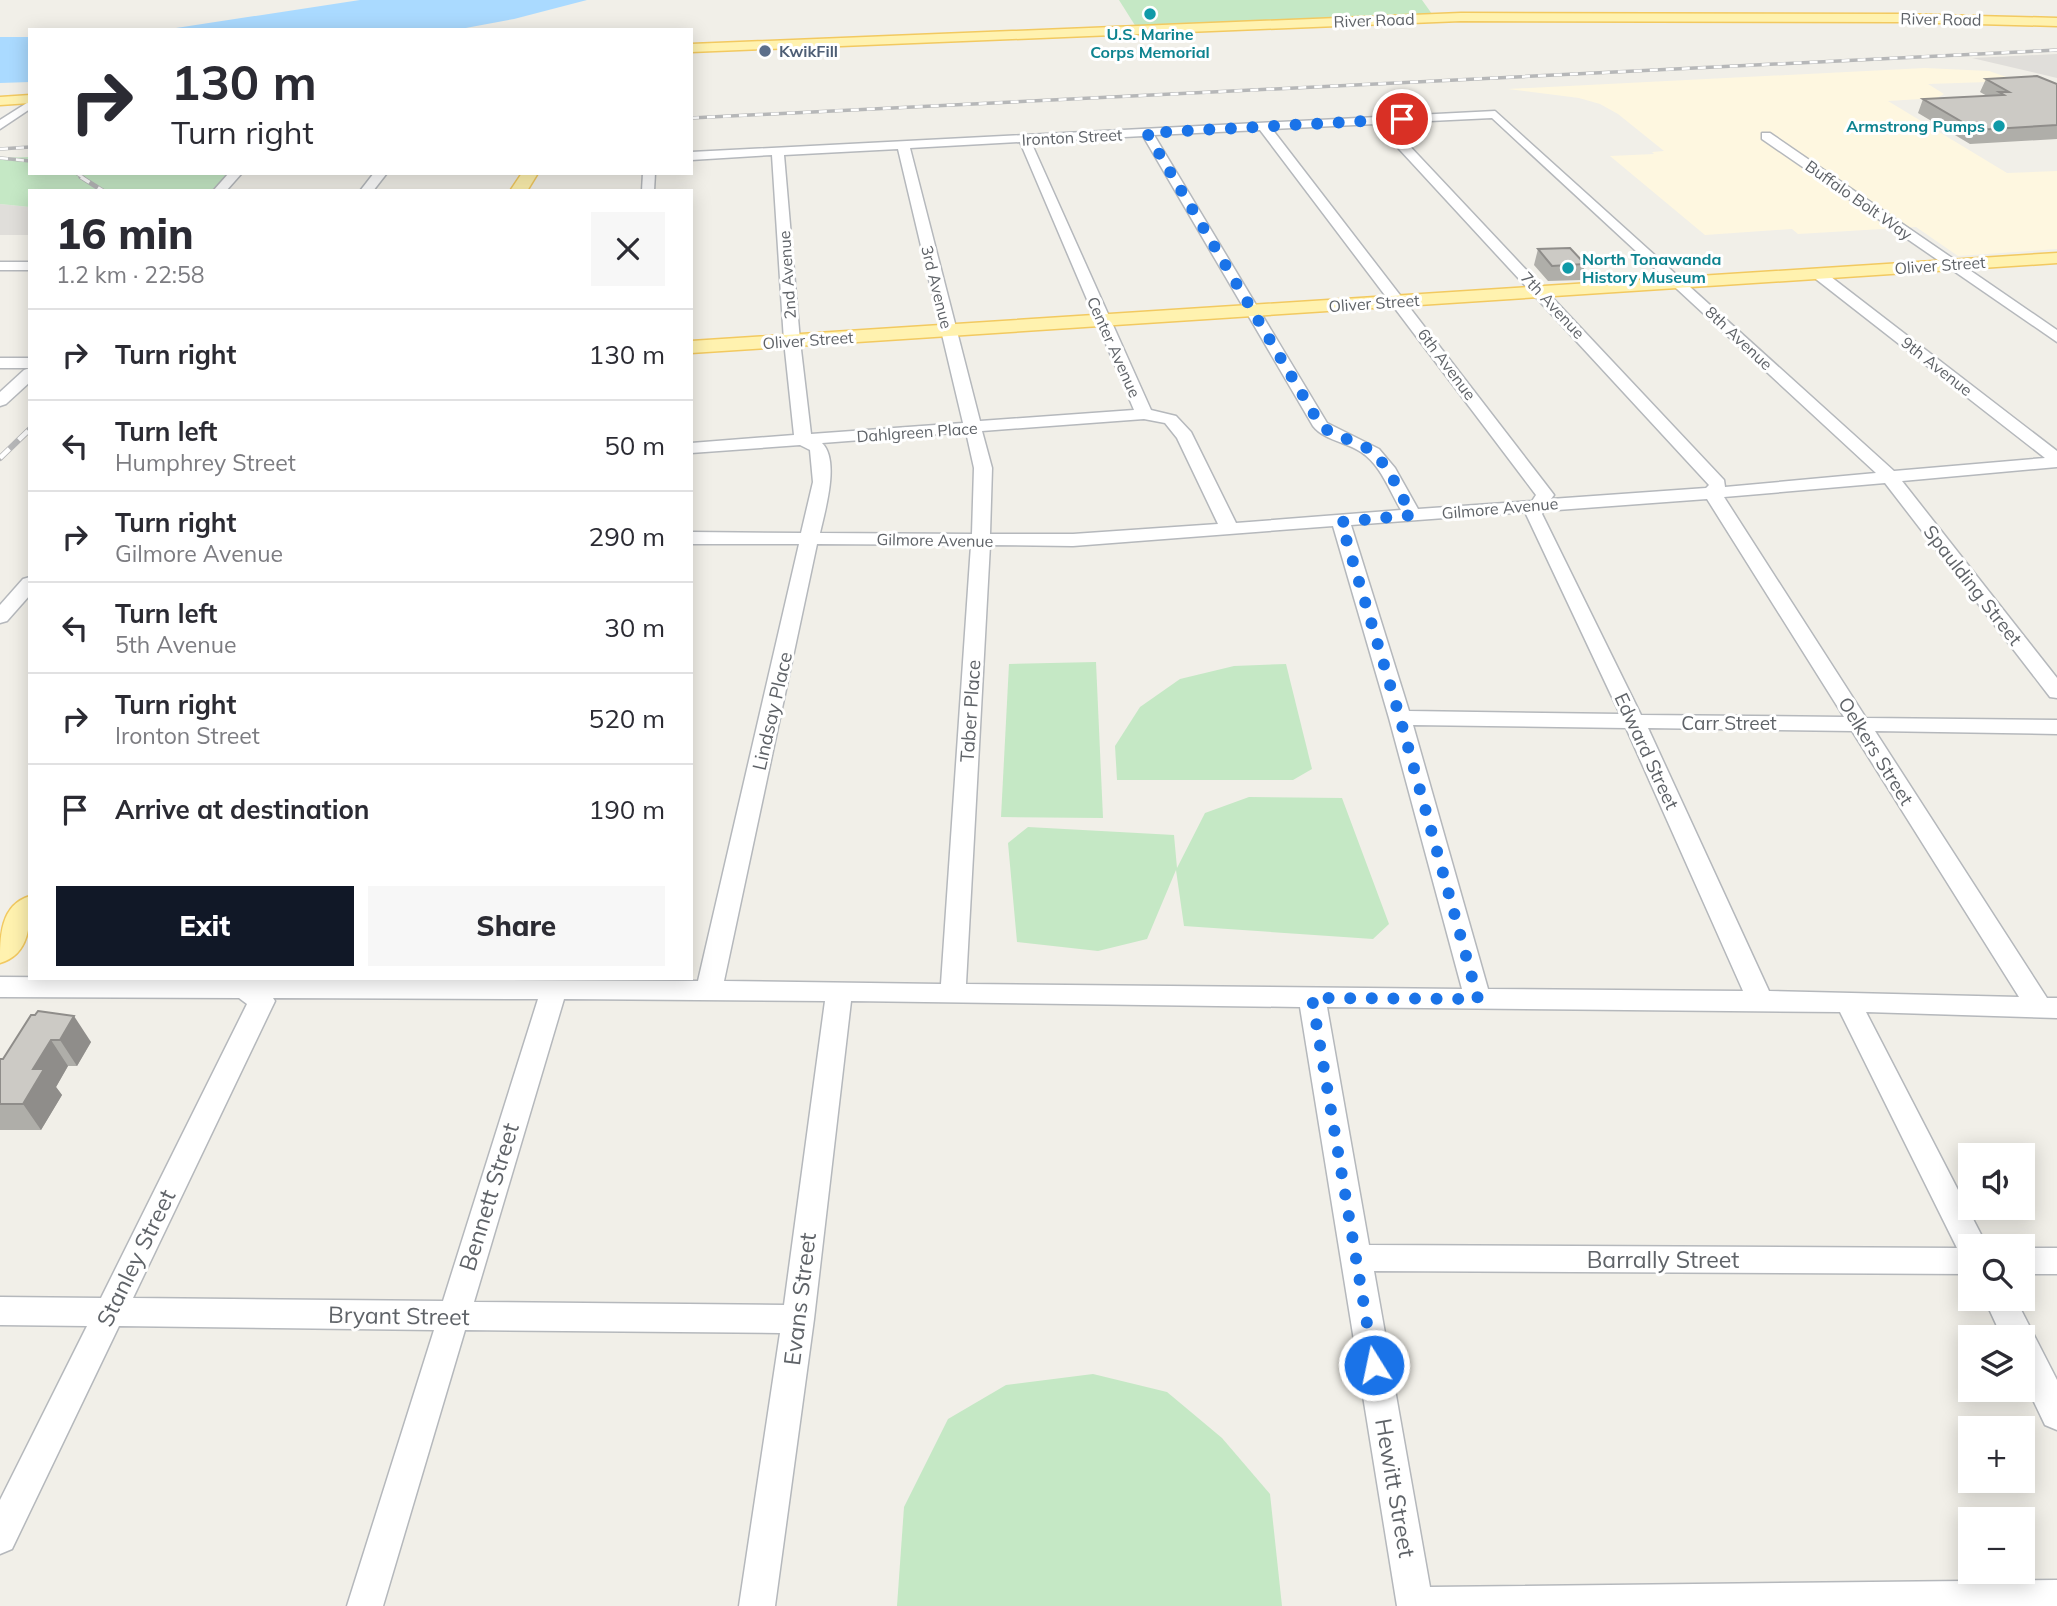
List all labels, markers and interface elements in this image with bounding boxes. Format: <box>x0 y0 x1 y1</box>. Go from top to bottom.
marker: U.S. Marine Corps Memorial <box>1142 6 1158 22</box>
street label: River Road <box>1900 8 1982 30</box>
street label: River Road <box>1333 9 1415 31</box>
place label: U.S. Marine Corps Memorial <box>1090 24 1210 62</box>
place label: KwikFill <box>779 41 838 61</box>
marker: KwikFill <box>757 43 773 59</box>
text: 130 m <box>171 51 317 112</box>
icon: right <box>56 56 147 147</box>
pin <box>1372 89 1432 149</box>
icon: arrive <box>1383 100 1421 138</box>
text: Turn right <box>171 112 314 152</box>
place label: Armstrong Pumps <box>1846 116 1985 136</box>
marker: Armstrong Pumps <box>1991 118 2007 134</box>
street label: Ironton Street <box>1021 124 1123 150</box>
street label: Buffalo Bolt Way <box>1802 156 1917 245</box>
text: 16 min <box>56 207 194 260</box>
button: close <box>591 212 665 286</box>
street label: 2nd Avenue <box>774 230 800 320</box>
street label: 3rd Avenue <box>917 243 957 331</box>
place label: North Tonawanda History Museum <box>1582 249 1721 287</box>
street label: Oliver Street <box>1894 252 1987 278</box>
text: 1.2 km · 22:58 <box>56 260 205 289</box>
marker: North Tonawanda History Museum <box>1560 260 1576 276</box>
street label: 7th Avenue <box>1517 267 1589 343</box>
street label: Oliver Street <box>1328 290 1421 316</box>
street label: Center Avenue <box>1083 293 1145 401</box>
street label: 8th Avenue <box>1701 302 1777 374</box>
street label: 6th Avenue <box>1414 324 1480 404</box>
street label: Oliver Street <box>762 327 855 353</box>
street label: 9th Avenue <box>1898 332 1976 400</box>
icon: right <box>56 336 94 374</box>
text: Turn right <box>115 338 236 371</box>
text: 130 m <box>589 338 665 371</box>
text: Turn left <box>115 415 217 448</box>
street label: Dahlgreen Place <box>856 418 978 446</box>
icon: left <box>56 427 94 465</box>
text: 50 m <box>604 429 665 462</box>
text: Humphrey Street <box>115 448 296 477</box>
street label: Gilmore Avenue <box>1441 493 1559 523</box>
text: Turn right <box>115 506 236 539</box>
icon: right <box>56 518 94 556</box>
text: 290 m <box>589 520 665 553</box>
street label: Spaulding Street <box>1919 520 2028 650</box>
street label: Gilmore Avenue <box>876 529 994 551</box>
text: Gilmore Avenue <box>115 539 283 568</box>
text: Turn left <box>115 597 217 630</box>
icon: left <box>56 609 94 647</box>
text: 30 m <box>604 611 665 644</box>
text: 5th Avenue <box>115 630 236 659</box>
street label: Lindsay Place <box>747 649 797 773</box>
street label: Taber Place <box>954 659 986 763</box>
text: Turn right <box>115 688 236 721</box>
street label: Edward Street <box>1610 689 1685 813</box>
street label: Oelkers Street <box>1833 692 1919 810</box>
icon: right <box>56 700 94 738</box>
text: 520 m <box>589 702 665 735</box>
street label: Carr Street <box>1681 711 1777 735</box>
text: Ironton Street <box>115 721 260 750</box>
icon: arrive <box>56 791 94 829</box>
text: Arrive at destination <box>115 793 370 826</box>
text: 190 m <box>589 793 665 826</box>
button: Exit <box>56 886 354 966</box>
button: Share <box>368 886 665 966</box>
street label: Bennett Street <box>452 1119 525 1274</box>
map controls <box>1958 1143 2035 1584</box>
button: sound <box>1958 1143 2035 1220</box>
street label: Stanley Street <box>90 1184 181 1331</box>
street label: Evans Street <box>777 1231 822 1367</box>
button: search <box>1958 1234 2035 1311</box>
street label: Barrally Street <box>1587 1245 1739 1274</box>
street label: Bryant Street <box>328 1300 470 1331</box>
button: layers <box>1958 1325 2035 1402</box>
position arrow <box>1337 1328 1411 1402</box>
street label: Hewitt Street <box>1369 1416 1422 1560</box>
button: + <box>1958 1416 2035 1493</box>
button: − <box>1958 1507 2035 1584</box>

